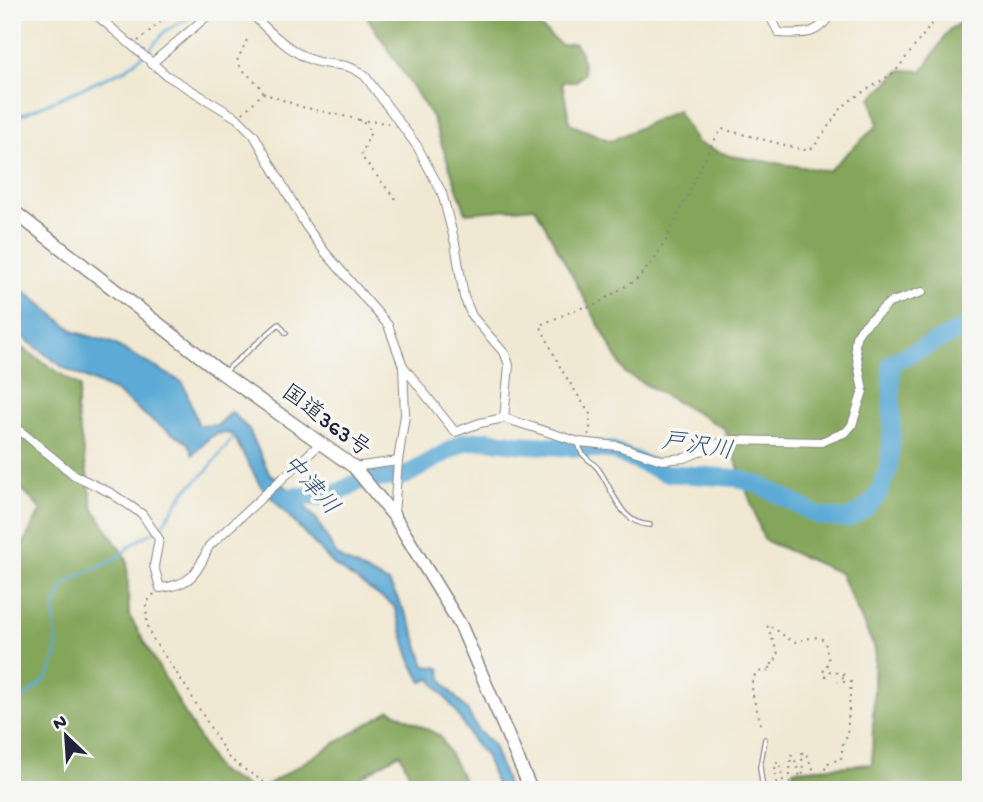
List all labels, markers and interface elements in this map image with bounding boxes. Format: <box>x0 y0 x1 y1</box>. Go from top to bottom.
street label: 国道363号 <box>275 379 375 464</box>
water label: 戸沢川 <box>659 428 735 468</box>
water label: 中津川 <box>274 449 345 522</box>
north arrow <box>32 700 102 770</box>
text: N <box>50 711 71 737</box>

